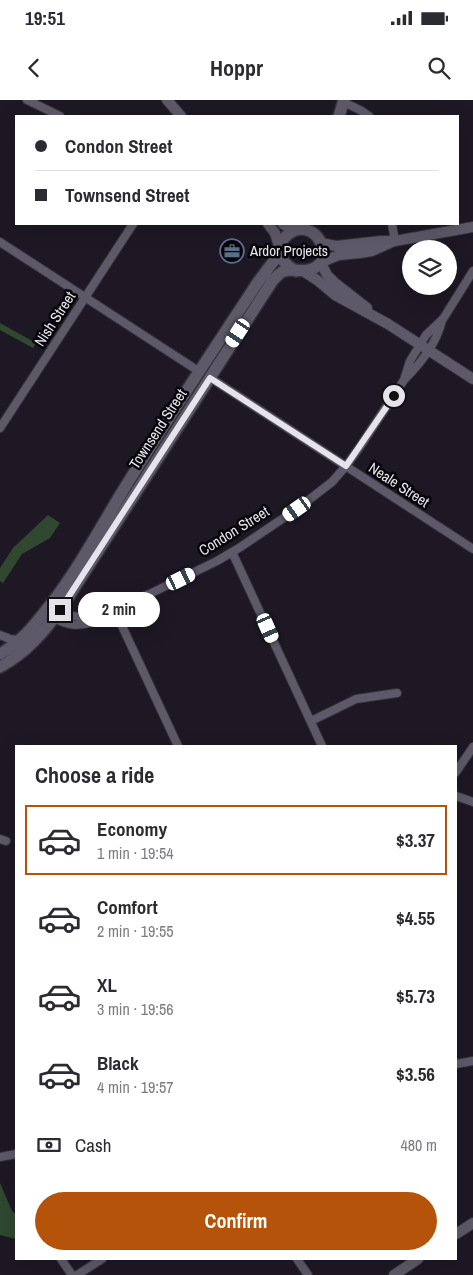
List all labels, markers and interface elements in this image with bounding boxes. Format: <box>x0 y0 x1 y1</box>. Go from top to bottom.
text: 19:51 <box>25 5 65 31</box>
text: Hoppr <box>210 53 263 83</box>
icon: back <box>20 54 48 82</box>
icon: search <box>425 54 453 82</box>
text: Condon Street <box>65 133 172 159</box>
text: Townsend Street <box>65 182 189 208</box>
office icon: Ardor Projects <box>219 238 245 264</box>
place label: Ardor Projects <box>249 240 328 261</box>
map controls <box>402 240 457 295</box>
button: layers <box>402 240 457 295</box>
street label: Nish Street <box>29 287 80 350</box>
car <box>223 316 252 350</box>
street label: Townsend Street <box>124 384 192 473</box>
route start <box>383 385 405 407</box>
street label: Neale Street <box>365 457 434 512</box>
car <box>280 494 313 524</box>
street label: Condon Street <box>195 500 273 560</box>
car <box>164 566 197 592</box>
callout: 2 min <box>78 592 160 628</box>
text: 2 min <box>102 598 136 620</box>
route end <box>49 599 71 621</box>
car <box>255 611 280 645</box>
text: Choose a ride <box>35 760 154 790</box>
text: Economy <box>97 816 167 842</box>
icon: car <box>37 818 82 863</box>
text: $3.37 <box>396 827 435 853</box>
text: 1 min · 19:54 <box>97 842 174 864</box>
text: Comfort <box>97 894 158 920</box>
icon: car <box>37 896 82 941</box>
text: $4.55 <box>396 905 435 931</box>
text: 2 min · 19:55 <box>97 920 174 942</box>
text: XL <box>97 972 117 998</box>
icon: car <box>37 974 82 1019</box>
text: $5.73 <box>396 983 435 1009</box>
text: 3 min · 19:56 <box>97 998 174 1020</box>
text: Black <box>97 1050 139 1076</box>
icon: car <box>37 1052 82 1097</box>
text: $3.56 <box>396 1061 435 1087</box>
text: 4 min · 19:57 <box>97 1076 174 1098</box>
icon: cash <box>35 1131 63 1159</box>
text: Cash <box>75 1132 111 1158</box>
text: 480 m <box>401 1134 437 1156</box>
button: Confirm <box>35 1192 437 1250</box>

